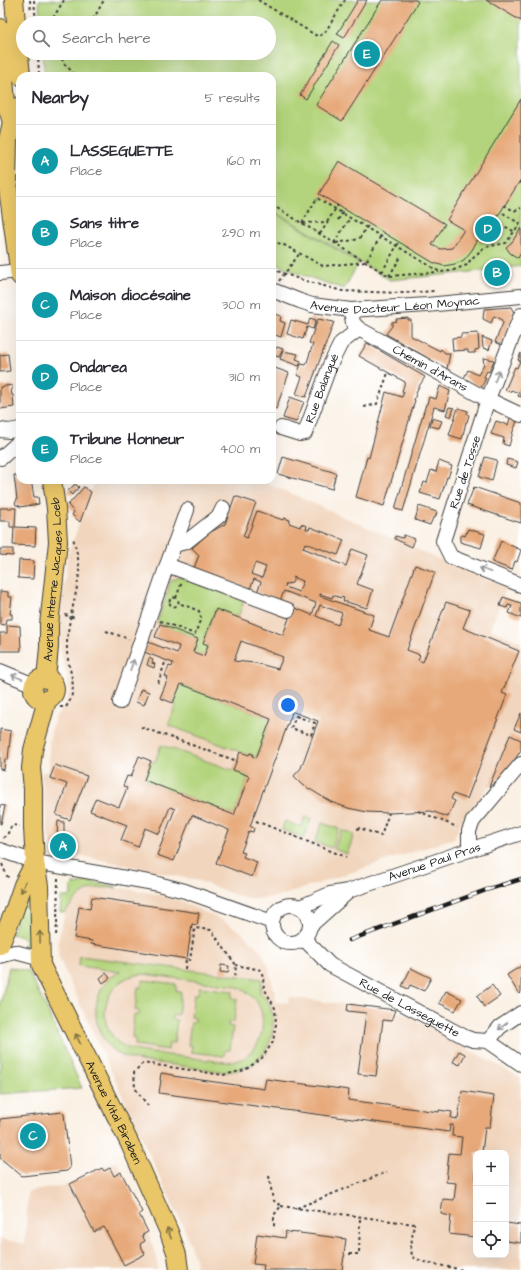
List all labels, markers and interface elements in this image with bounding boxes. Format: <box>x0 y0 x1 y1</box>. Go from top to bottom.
search box <box>16 16 276 60</box>
icon: search <box>30 27 52 49</box>
text: Search here <box>62 28 151 49</box>
pin: E <box>354 39 380 69</box>
text: Nearby <box>32 86 89 110</box>
text: 5 results <box>204 89 260 107</box>
text: LASSEGUETTE <box>70 141 173 162</box>
text: A <box>41 152 49 170</box>
text: 160 m <box>227 152 260 170</box>
text: Place <box>70 162 102 180</box>
text: Sans titre <box>70 213 139 234</box>
pin: D <box>475 214 501 244</box>
text: B <box>40 224 50 242</box>
text: 290 m <box>222 224 260 242</box>
text: Place <box>70 234 102 252</box>
pin: B <box>484 258 510 288</box>
text: Maison diocésaine <box>70 285 191 306</box>
street label: Avenue Docteur Léon Moynac <box>309 292 481 319</box>
text: C <box>40 296 50 314</box>
text: 300 m <box>222 296 260 314</box>
text: Place <box>70 306 102 324</box>
street label: Chemin d'Arans <box>389 341 471 396</box>
street label: Rue Balangué <box>301 350 344 426</box>
text: Ondarea <box>70 357 127 378</box>
text: D <box>41 368 49 386</box>
text: 310 m <box>228 368 260 386</box>
one-way arrow <box>494 371 502 383</box>
text: Place <box>70 378 102 396</box>
text: Tribune Honneur <box>70 429 184 450</box>
street label: Rue de Tosse <box>446 433 485 511</box>
text: E <box>41 440 49 458</box>
text: 400 m <box>219 440 260 458</box>
text: Place <box>70 450 102 468</box>
street label: Avenue Interne Jacques Loeb <box>40 496 67 662</box>
one-way arrow <box>479 566 491 574</box>
one-way arrow <box>129 659 136 672</box>
one-way arrow <box>12 673 24 681</box>
your location <box>278 695 298 715</box>
pin: A <box>50 831 76 861</box>
street label: Avenue Paul Pras <box>386 839 483 886</box>
one-way arrow <box>18 881 26 893</box>
one-way arrow <box>36 931 44 944</box>
street label: Rue de Lasseguette <box>356 974 463 1042</box>
one-way arrow <box>498 1021 509 1030</box>
one-way arrow <box>74 1033 81 1045</box>
street label: Avenue Vital Biraben <box>81 1058 146 1167</box>
pin: C <box>20 1121 46 1151</box>
map controls <box>473 1150 509 1258</box>
button: + <box>473 1150 509 1186</box>
button: − <box>473 1186 509 1222</box>
button: locate <box>473 1222 509 1258</box>
one-way arrow <box>165 1227 173 1239</box>

